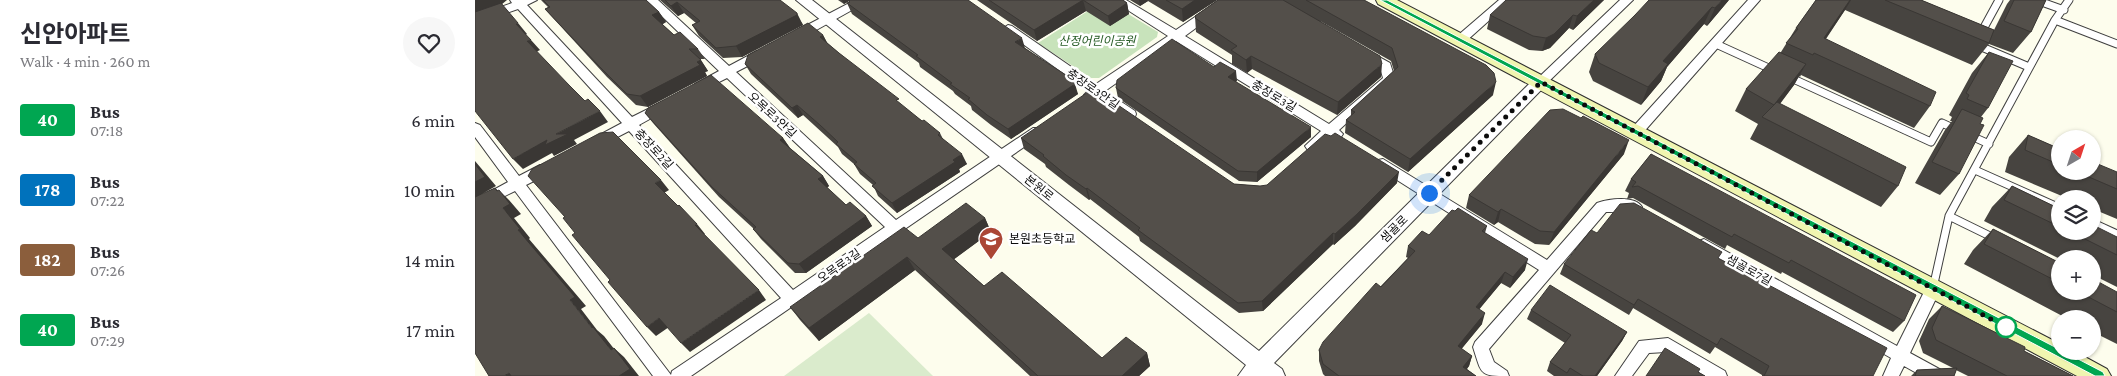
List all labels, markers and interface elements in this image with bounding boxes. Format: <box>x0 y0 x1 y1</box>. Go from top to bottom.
button: heart <box>403 17 455 69</box>
text: 신안아파트 <box>20 20 130 47</box>
park label: 산정어린이공원 <box>1058 34 1137 48</box>
text: Walk · 4 min · 260 m <box>20 53 150 70</box>
street label: 충장로3안길 <box>1064 66 1122 112</box>
street label: 충장로3길 <box>1249 77 1299 115</box>
street label: 오목로3안길 <box>745 89 799 141</box>
text: Bus <box>90 101 120 122</box>
text: 40 <box>37 110 58 130</box>
text: 6 min <box>411 110 455 131</box>
text: 07:18 <box>90 122 123 139</box>
street label: 충장로2길 <box>632 126 676 172</box>
north arrow <box>2051 130 2101 180</box>
map controls <box>2051 130 2101 360</box>
text: Bus <box>90 171 120 192</box>
street label: 본원로 <box>1022 172 1056 204</box>
text: 178 <box>35 180 60 200</box>
text: 10 min <box>404 180 455 201</box>
your location <box>1417 181 1442 206</box>
button: layers <box>2051 190 2101 240</box>
text: 07:22 <box>90 192 125 209</box>
street label: 샘골로 <box>1377 212 1411 246</box>
school or university icon: 본원초등학교 <box>978 226 1004 260</box>
place label: 본원초등학교 <box>1009 232 1075 246</box>
text: Bus <box>90 241 120 262</box>
street label: 오목로3길 <box>815 246 863 286</box>
text: 182 <box>34 250 61 270</box>
text: 14 min <box>405 250 455 271</box>
button: + <box>2051 250 2101 300</box>
street label: 샘골로7길 <box>1724 252 1774 288</box>
text: 07:26 <box>90 262 125 279</box>
button: − <box>2051 310 2101 360</box>
text: Bus <box>90 311 120 332</box>
unlabelled marker <box>1995 316 2017 338</box>
text: 40 <box>37 320 58 340</box>
text: 17 min <box>406 320 455 341</box>
text: 07:29 <box>90 332 125 349</box>

